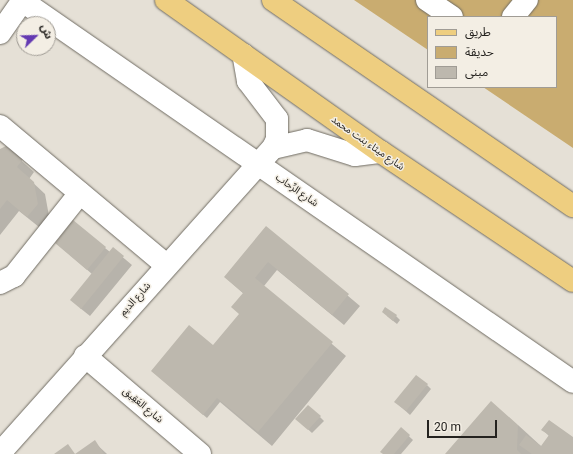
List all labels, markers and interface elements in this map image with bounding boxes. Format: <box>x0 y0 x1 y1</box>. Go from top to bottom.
north arrow <box>16 16 56 56</box>
legend <box>427 16 557 88</box>
text: ش <box>38 22 56 41</box>
text: طريق <box>465 25 491 39</box>
text: حديقة <box>465 45 494 59</box>
text: مبنى <box>465 65 488 79</box>
street label: شارع ميثاء بنت محمد <box>329 113 407 173</box>
street label: شارع الرِّحاب <box>273 171 321 209</box>
street label: شارع الديم <box>117 280 153 318</box>
street label: شارع العَقِيق <box>120 385 166 425</box>
scale bar <box>429 412 499 438</box>
text: 20 m <box>434 420 461 434</box>

